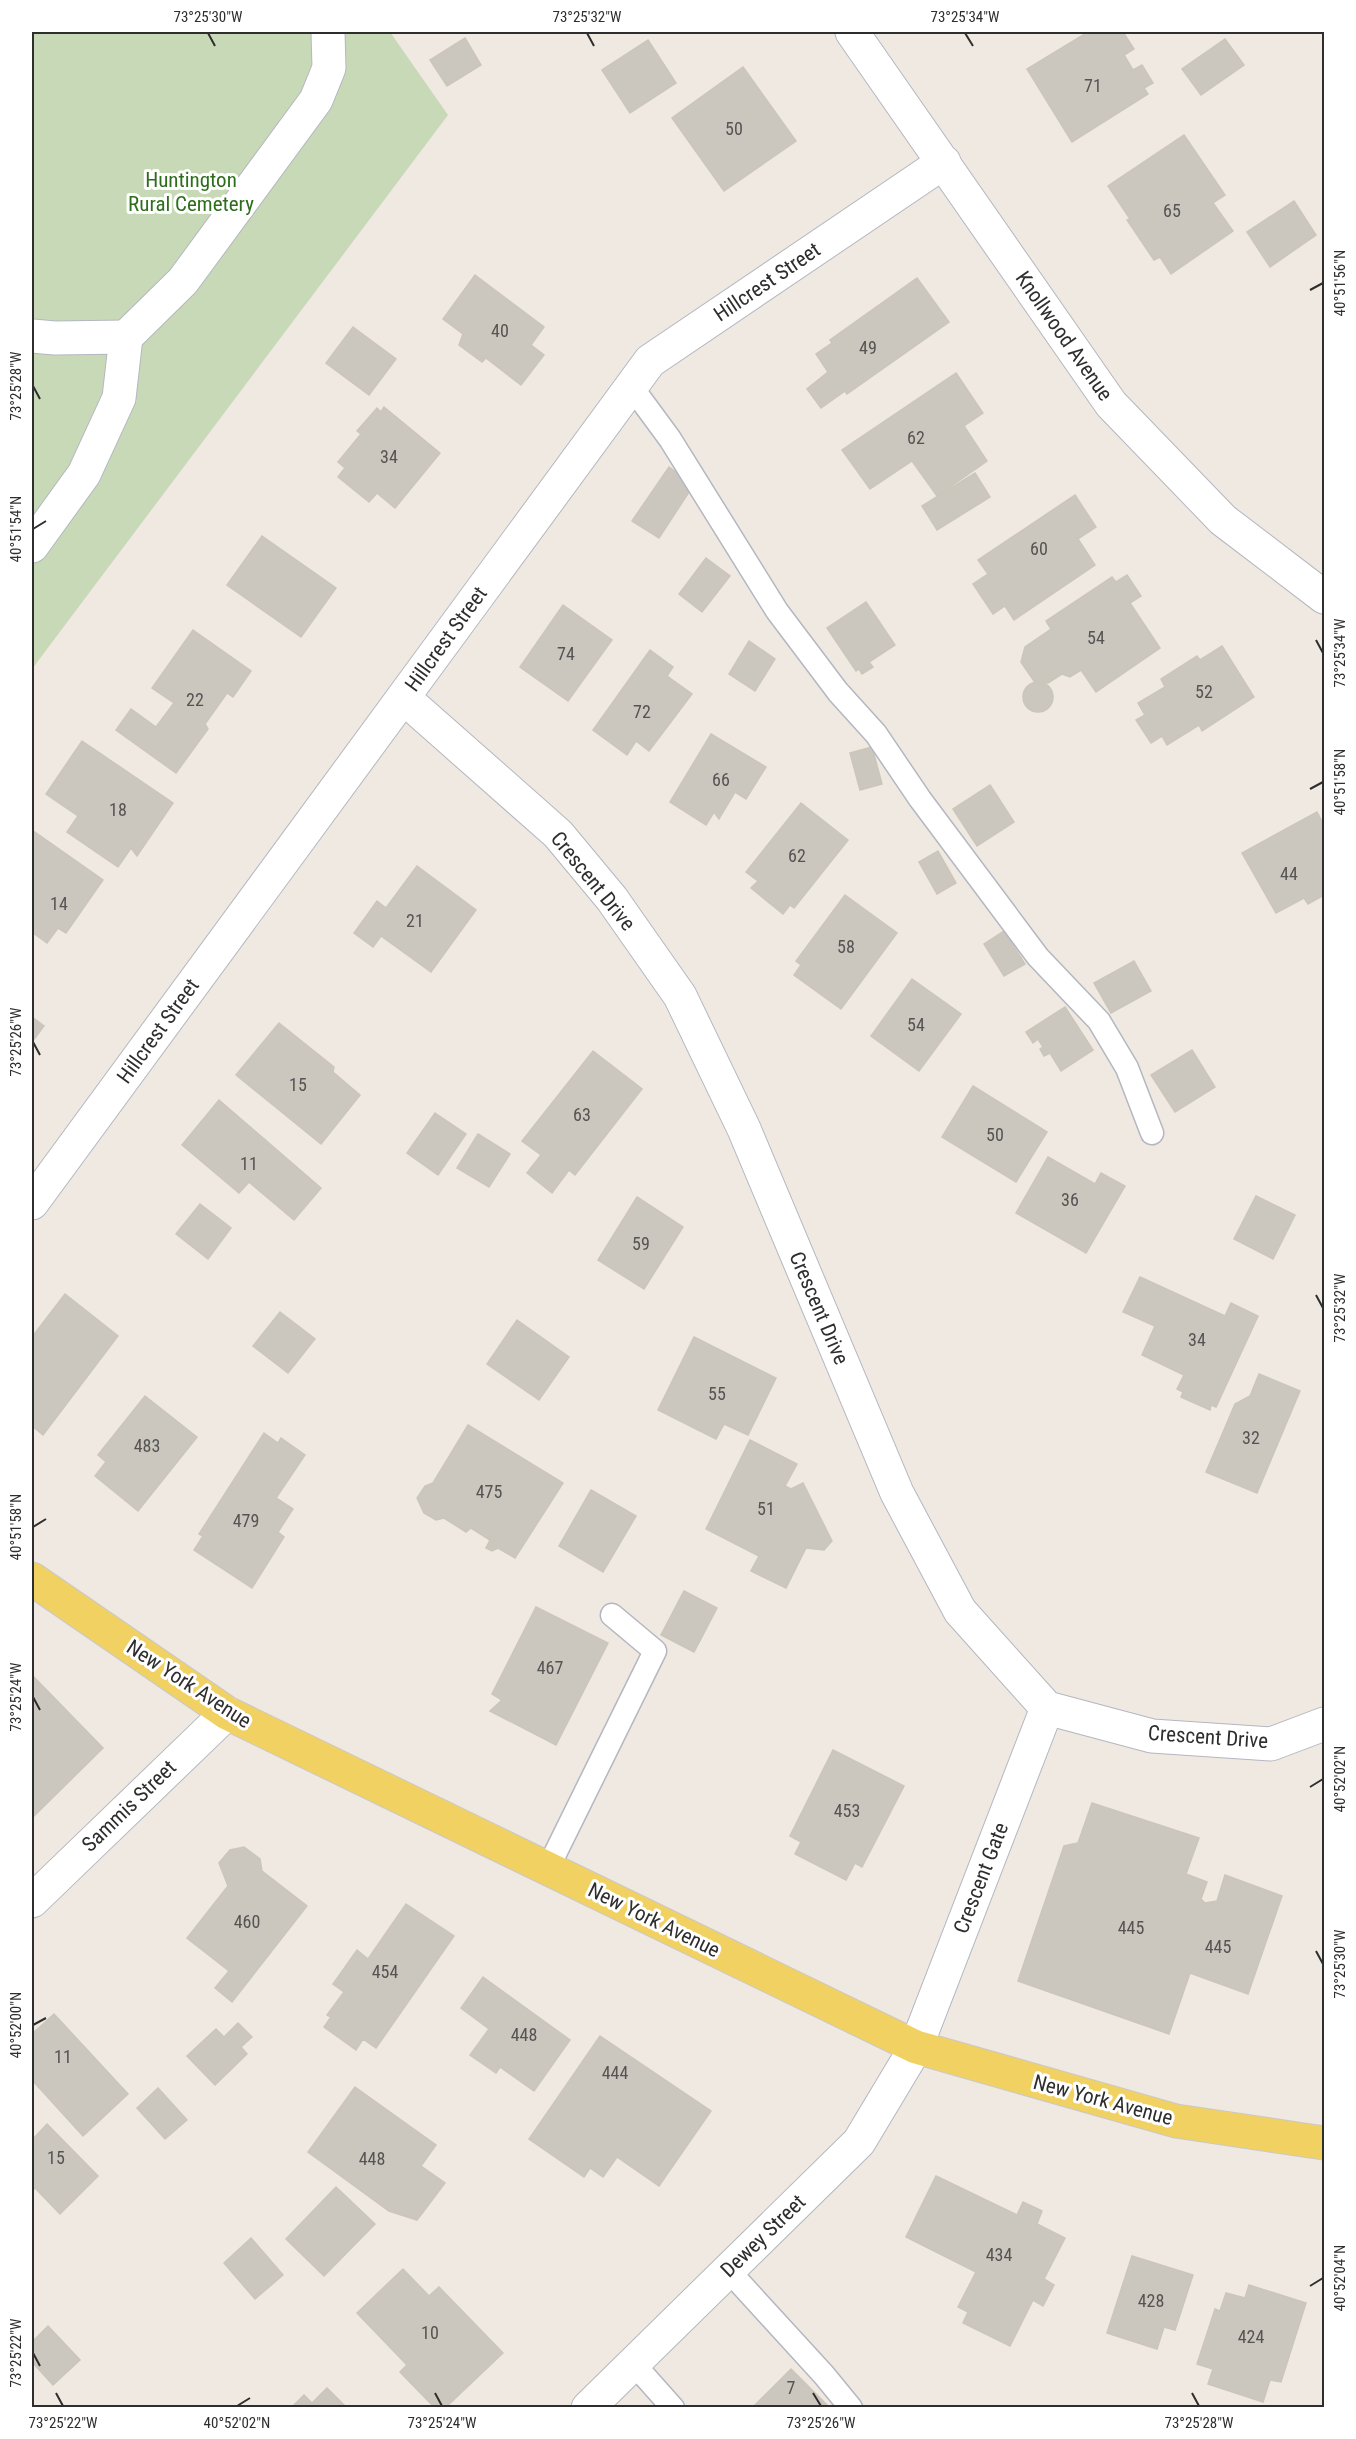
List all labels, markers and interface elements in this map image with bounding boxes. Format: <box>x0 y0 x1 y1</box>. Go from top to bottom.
text: 73°25'30"W <box>174 8 243 26</box>
text: 73°25'32"W <box>553 8 622 26</box>
text: 73°25'34"W <box>931 8 1000 26</box>
house number: 71 <box>1084 75 1102 96</box>
house number: 50 <box>725 118 743 139</box>
park label: Huntington Rural Cemetery <box>128 168 254 216</box>
house number: 65 <box>1163 200 1181 221</box>
street label: Hillcrest Street <box>709 238 825 326</box>
text: 40°51'56"N <box>1331 250 1349 316</box>
street label: Knollwood Avenue <box>1011 267 1118 405</box>
house number: 40 <box>491 320 509 341</box>
house number: 49 <box>859 337 877 358</box>
text: 73°25'28"W <box>7 351 25 420</box>
house number: 62 <box>907 427 925 448</box>
house number: 34 <box>380 446 398 467</box>
text: 40°51'54"N <box>7 496 25 562</box>
house number: 60 <box>1030 538 1048 559</box>
street label: Hillcrest Street <box>400 582 492 696</box>
text: 73°25'34"W <box>1331 618 1349 687</box>
house number: 54 <box>1087 627 1105 648</box>
house number: 74 <box>557 643 575 664</box>
house number: 52 <box>1195 681 1213 702</box>
house number: 22 <box>186 689 204 710</box>
house number: 72 <box>633 701 651 722</box>
text: 40°51'58"N <box>1331 749 1349 815</box>
house number: 66 <box>712 769 730 790</box>
house number: 18 <box>109 799 127 820</box>
street label: Crescent Drive <box>546 827 640 935</box>
house number: 62 <box>788 845 806 866</box>
house number: 44 <box>1280 863 1298 884</box>
house number: 14 <box>50 893 68 914</box>
house number: 21 <box>406 910 424 931</box>
house number: 58 <box>837 936 855 957</box>
street label: Hillcrest Street <box>112 974 204 1088</box>
text: 73°25'26"W <box>7 1007 25 1076</box>
house number: 54 <box>907 1014 925 1035</box>
house number: 15 <box>289 1074 307 1095</box>
house number: 63 <box>573 1104 591 1125</box>
house number: 50 <box>986 1124 1004 1145</box>
house number: 11 <box>240 1153 258 1174</box>
house number: 36 <box>1061 1189 1079 1210</box>
house number: 59 <box>632 1233 650 1254</box>
street label: Crescent Drive <box>784 1248 854 1368</box>
text: 73°25'32"W <box>1331 1273 1349 1342</box>
house number: 34 <box>1188 1329 1206 1350</box>
house number: 55 <box>708 1383 726 1404</box>
house number: 32 <box>1242 1427 1260 1448</box>
house number: 483 <box>134 1435 160 1456</box>
house number: 475 <box>476 1481 502 1502</box>
text: 40°51'58"N <box>7 1494 25 1560</box>
house number: 51 <box>757 1498 775 1519</box>
house number: 479 <box>233 1510 259 1531</box>
street label: New York Avenue <box>122 1635 256 1733</box>
house number: 467 <box>537 1657 563 1678</box>
text: 73°25'24"W <box>7 1662 25 1731</box>
street label: Crescent Drive <box>1147 1721 1269 1753</box>
text: 40°52'02"N <box>1331 1746 1349 1812</box>
street label: Sammis Street <box>77 1755 181 1857</box>
house number: 453 <box>834 1800 860 1821</box>
street label: Crescent Gate <box>949 1819 1013 1937</box>
street label: New York Avenue <box>584 1878 724 1962</box>
house number: 460 <box>234 1911 260 1932</box>
house number: 445 <box>1118 1917 1144 1938</box>
text: 73°25'30"W <box>1331 1929 1349 1998</box>
house number: 445 <box>1205 1936 1231 1957</box>
house number: 454 <box>372 1961 398 1982</box>
text: 40°52'00"N <box>7 1992 25 2058</box>
house number: 448 <box>511 2024 537 2045</box>
house number: 11 <box>54 2046 72 2067</box>
house number: 444 <box>602 2062 628 2083</box>
street label: New York Avenue <box>1031 2070 1175 2130</box>
house number: 15 <box>47 2147 65 2168</box>
house number: 448 <box>359 2148 385 2169</box>
street label: Dewey Street <box>716 2190 810 2282</box>
house number: 434 <box>986 2244 1012 2265</box>
text: 40°52'04"N <box>1331 2245 1349 2311</box>
house number: 428 <box>1138 2290 1164 2311</box>
text: 73°25'22"W <box>7 2318 25 2387</box>
house number: 10 <box>421 2322 439 2343</box>
house number: 424 <box>1238 2326 1264 2347</box>
house number: 7 <box>787 2377 796 2398</box>
text: 73°25'22"W <box>29 2414 98 2432</box>
text: 40°52'02"N <box>204 2414 270 2432</box>
text: 73°25'24"W <box>408 2414 477 2432</box>
text: 73°25'26"W <box>787 2414 856 2432</box>
text: 73°25'28"W <box>1165 2414 1234 2432</box>

